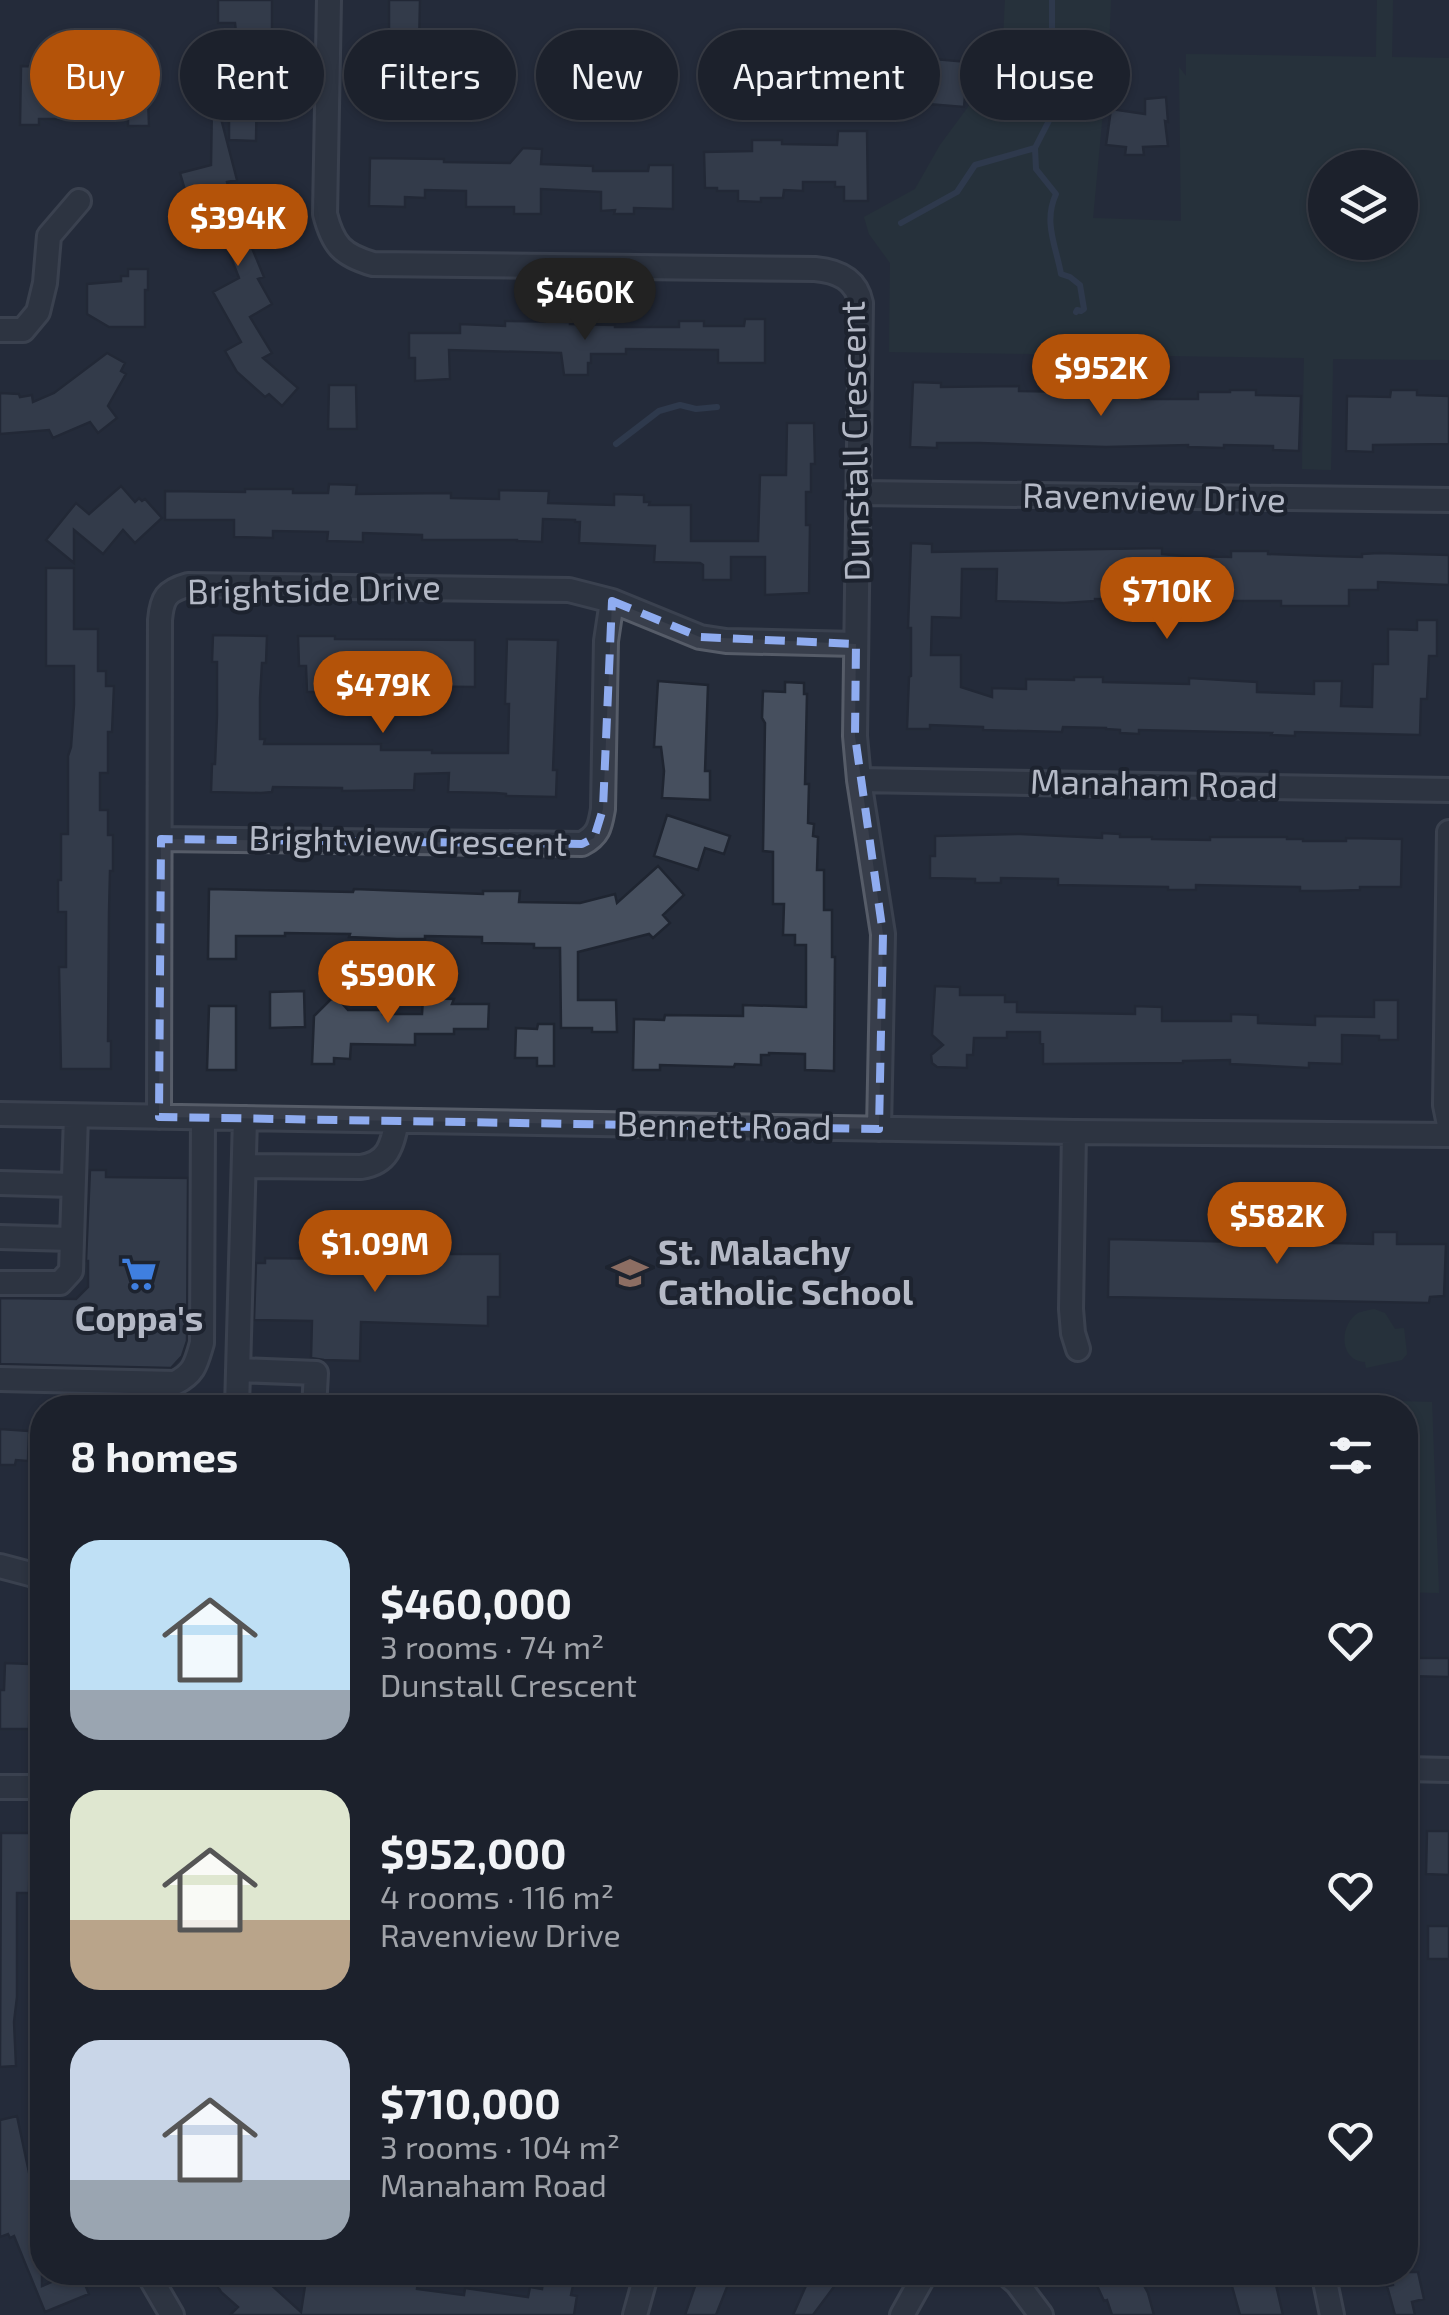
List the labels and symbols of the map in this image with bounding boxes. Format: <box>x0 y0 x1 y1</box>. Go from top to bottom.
pin: $394K <box>168 184 308 269</box>
pin: $460K <box>515 258 655 343</box>
street label: Dunstall Crescent <box>830 300 876 582</box>
pin: $952K <box>1031 334 1171 419</box>
street label: Ravenview Drive <box>1022 473 1286 519</box>
pin: $710K <box>1097 557 1237 642</box>
street label: Brightside Drive <box>187 565 441 611</box>
pin: $479K <box>313 651 453 736</box>
street label: Manaham Road <box>1030 759 1278 805</box>
street label: Brightview Crescent <box>248 815 568 863</box>
pin: $590K <box>318 941 458 1026</box>
street label: Bennett Road <box>616 1101 832 1147</box>
pin: $582K <box>1207 1182 1347 1267</box>
pin: $1.09M <box>294 1210 456 1295</box>
place label: St. Malachy Catholic School <box>658 1230 914 1312</box>
school or university icon: St. Malachy Catholic School <box>611 1254 649 1292</box>
supermarket icon: Coppa's <box>120 1255 158 1293</box>
place label: Coppa's <box>75 1296 203 1338</box>

